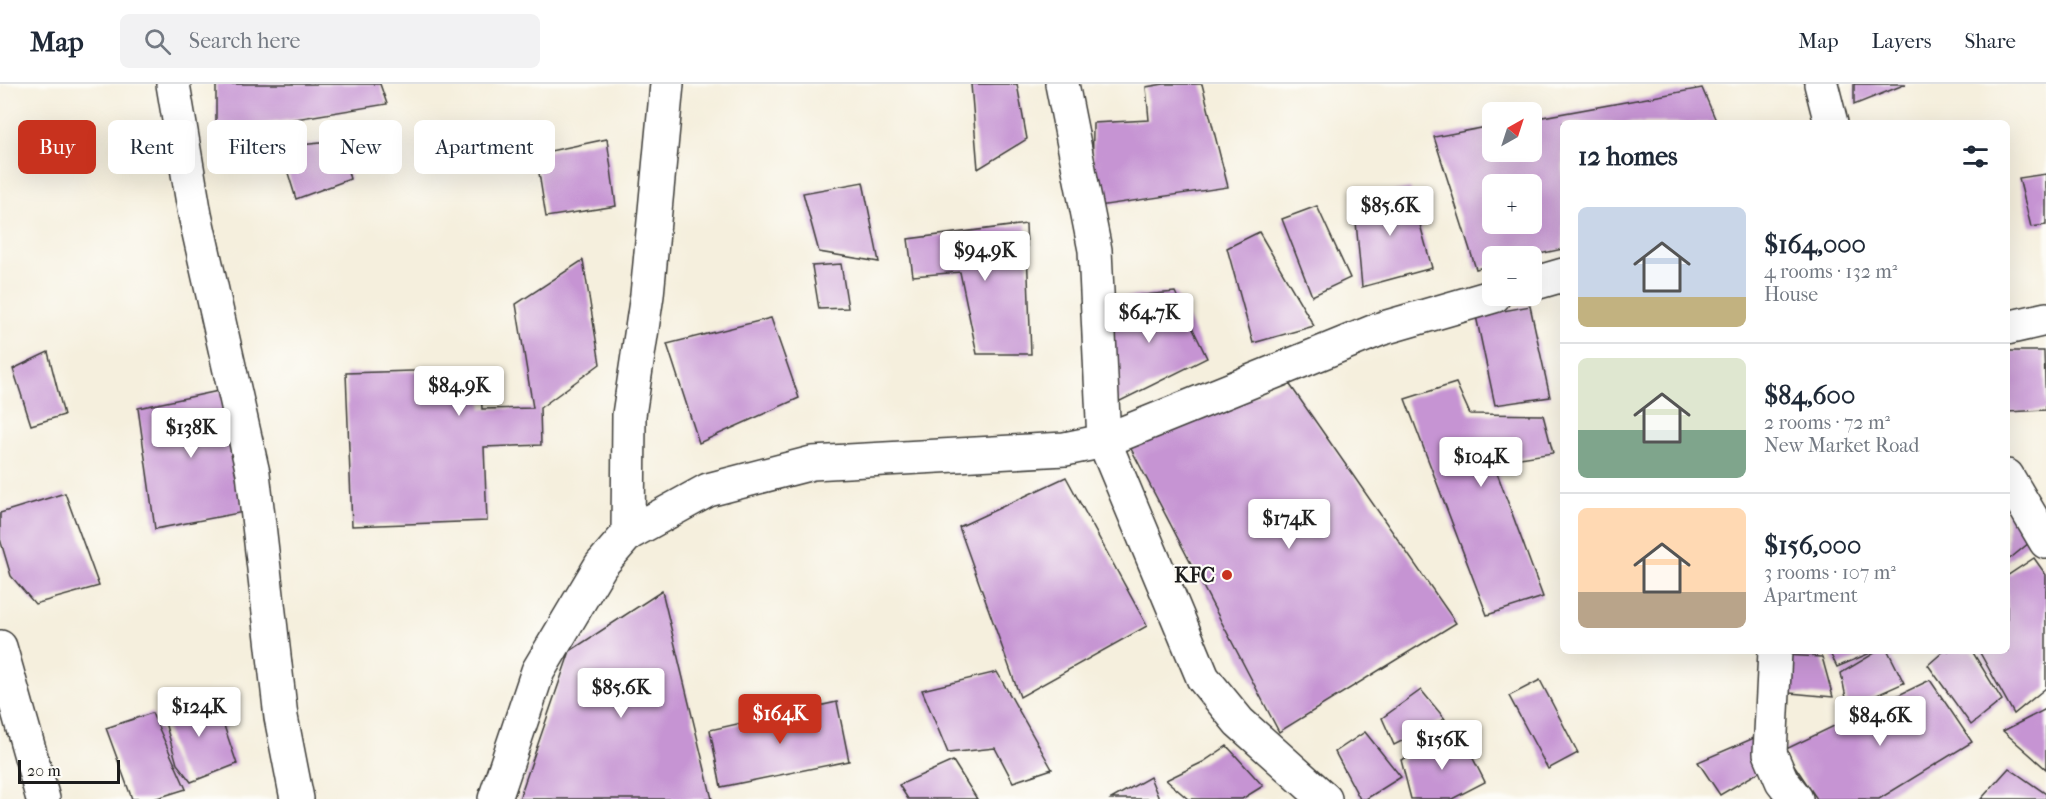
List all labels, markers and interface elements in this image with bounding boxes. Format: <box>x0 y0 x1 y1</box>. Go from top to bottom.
search box <box>120 14 540 68</box>
text: Map <box>30 25 84 58</box>
icon: search <box>141 25 174 58</box>
text: Search here <box>189 28 300 54</box>
text: Map <box>1798 29 1839 53</box>
text: Layers <box>1872 29 1931 53</box>
text: Share <box>1964 29 2016 53</box>
north arrow <box>1482 102 1542 162</box>
map controls <box>1482 102 1542 306</box>
chip: Buy <box>18 120 96 174</box>
chip: Rent <box>108 120 195 174</box>
chip: Filters <box>207 120 307 174</box>
chip: New <box>319 120 402 174</box>
chip: Apartment <box>414 120 555 174</box>
icon: filters <box>1959 140 1992 173</box>
text: 12 homes <box>1578 141 1678 172</box>
button: + <box>1482 174 1542 234</box>
pin: $85.6K <box>1341 186 1439 237</box>
text: $85.6K <box>1361 194 1419 217</box>
text: $164,000 <box>1764 229 1866 260</box>
pin: $94.9K <box>936 231 1034 282</box>
icon: home <box>1626 231 1698 303</box>
text: $94.9K <box>954 239 1016 262</box>
button: − <box>1482 246 1542 306</box>
text: 4 rooms · 132 m² <box>1764 260 1897 283</box>
text: House <box>1764 283 1818 306</box>
pin: $64.7K <box>1100 293 1198 344</box>
text: $64.7K <box>1118 301 1180 324</box>
pin: $84.9K <box>410 366 508 417</box>
text: $84.9K <box>428 374 490 397</box>
text: $84,600 <box>1764 380 1855 411</box>
icon: home <box>1626 382 1698 454</box>
pin: $138K <box>149 408 233 459</box>
text: 2 rooms · 72 m² <box>1764 411 1890 434</box>
text: $138K <box>166 416 216 439</box>
text: New Market Road <box>1764 434 1919 457</box>
pin: $104K <box>1439 437 1523 488</box>
text: $104K <box>1453 445 1509 468</box>
pin: $174K <box>1247 499 1331 550</box>
text: $174K <box>1262 507 1316 530</box>
text: $156,000 <box>1764 530 1861 561</box>
icon: home <box>1626 532 1698 604</box>
text: 3 rooms · 107 m² <box>1764 561 1896 584</box>
place label: KFC <box>1174 563 1215 587</box>
marker: KFC <box>1220 568 1234 582</box>
text: Apartment <box>1764 584 1858 607</box>
pin: $85.6K <box>572 668 670 719</box>
text: $85.6K <box>592 676 650 699</box>
pin: $124K <box>157 687 241 738</box>
pin: $164K <box>738 694 822 745</box>
text: $124K <box>172 695 226 718</box>
pin: $84.6K <box>1831 696 1929 747</box>
text: $164K <box>752 702 808 725</box>
text: $84.6K <box>1849 704 1911 727</box>
pin: $156K <box>1400 720 1484 771</box>
text: $156K <box>1416 728 1468 751</box>
scale bar <box>18 757 120 784</box>
text: 20 m <box>27 761 61 780</box>

